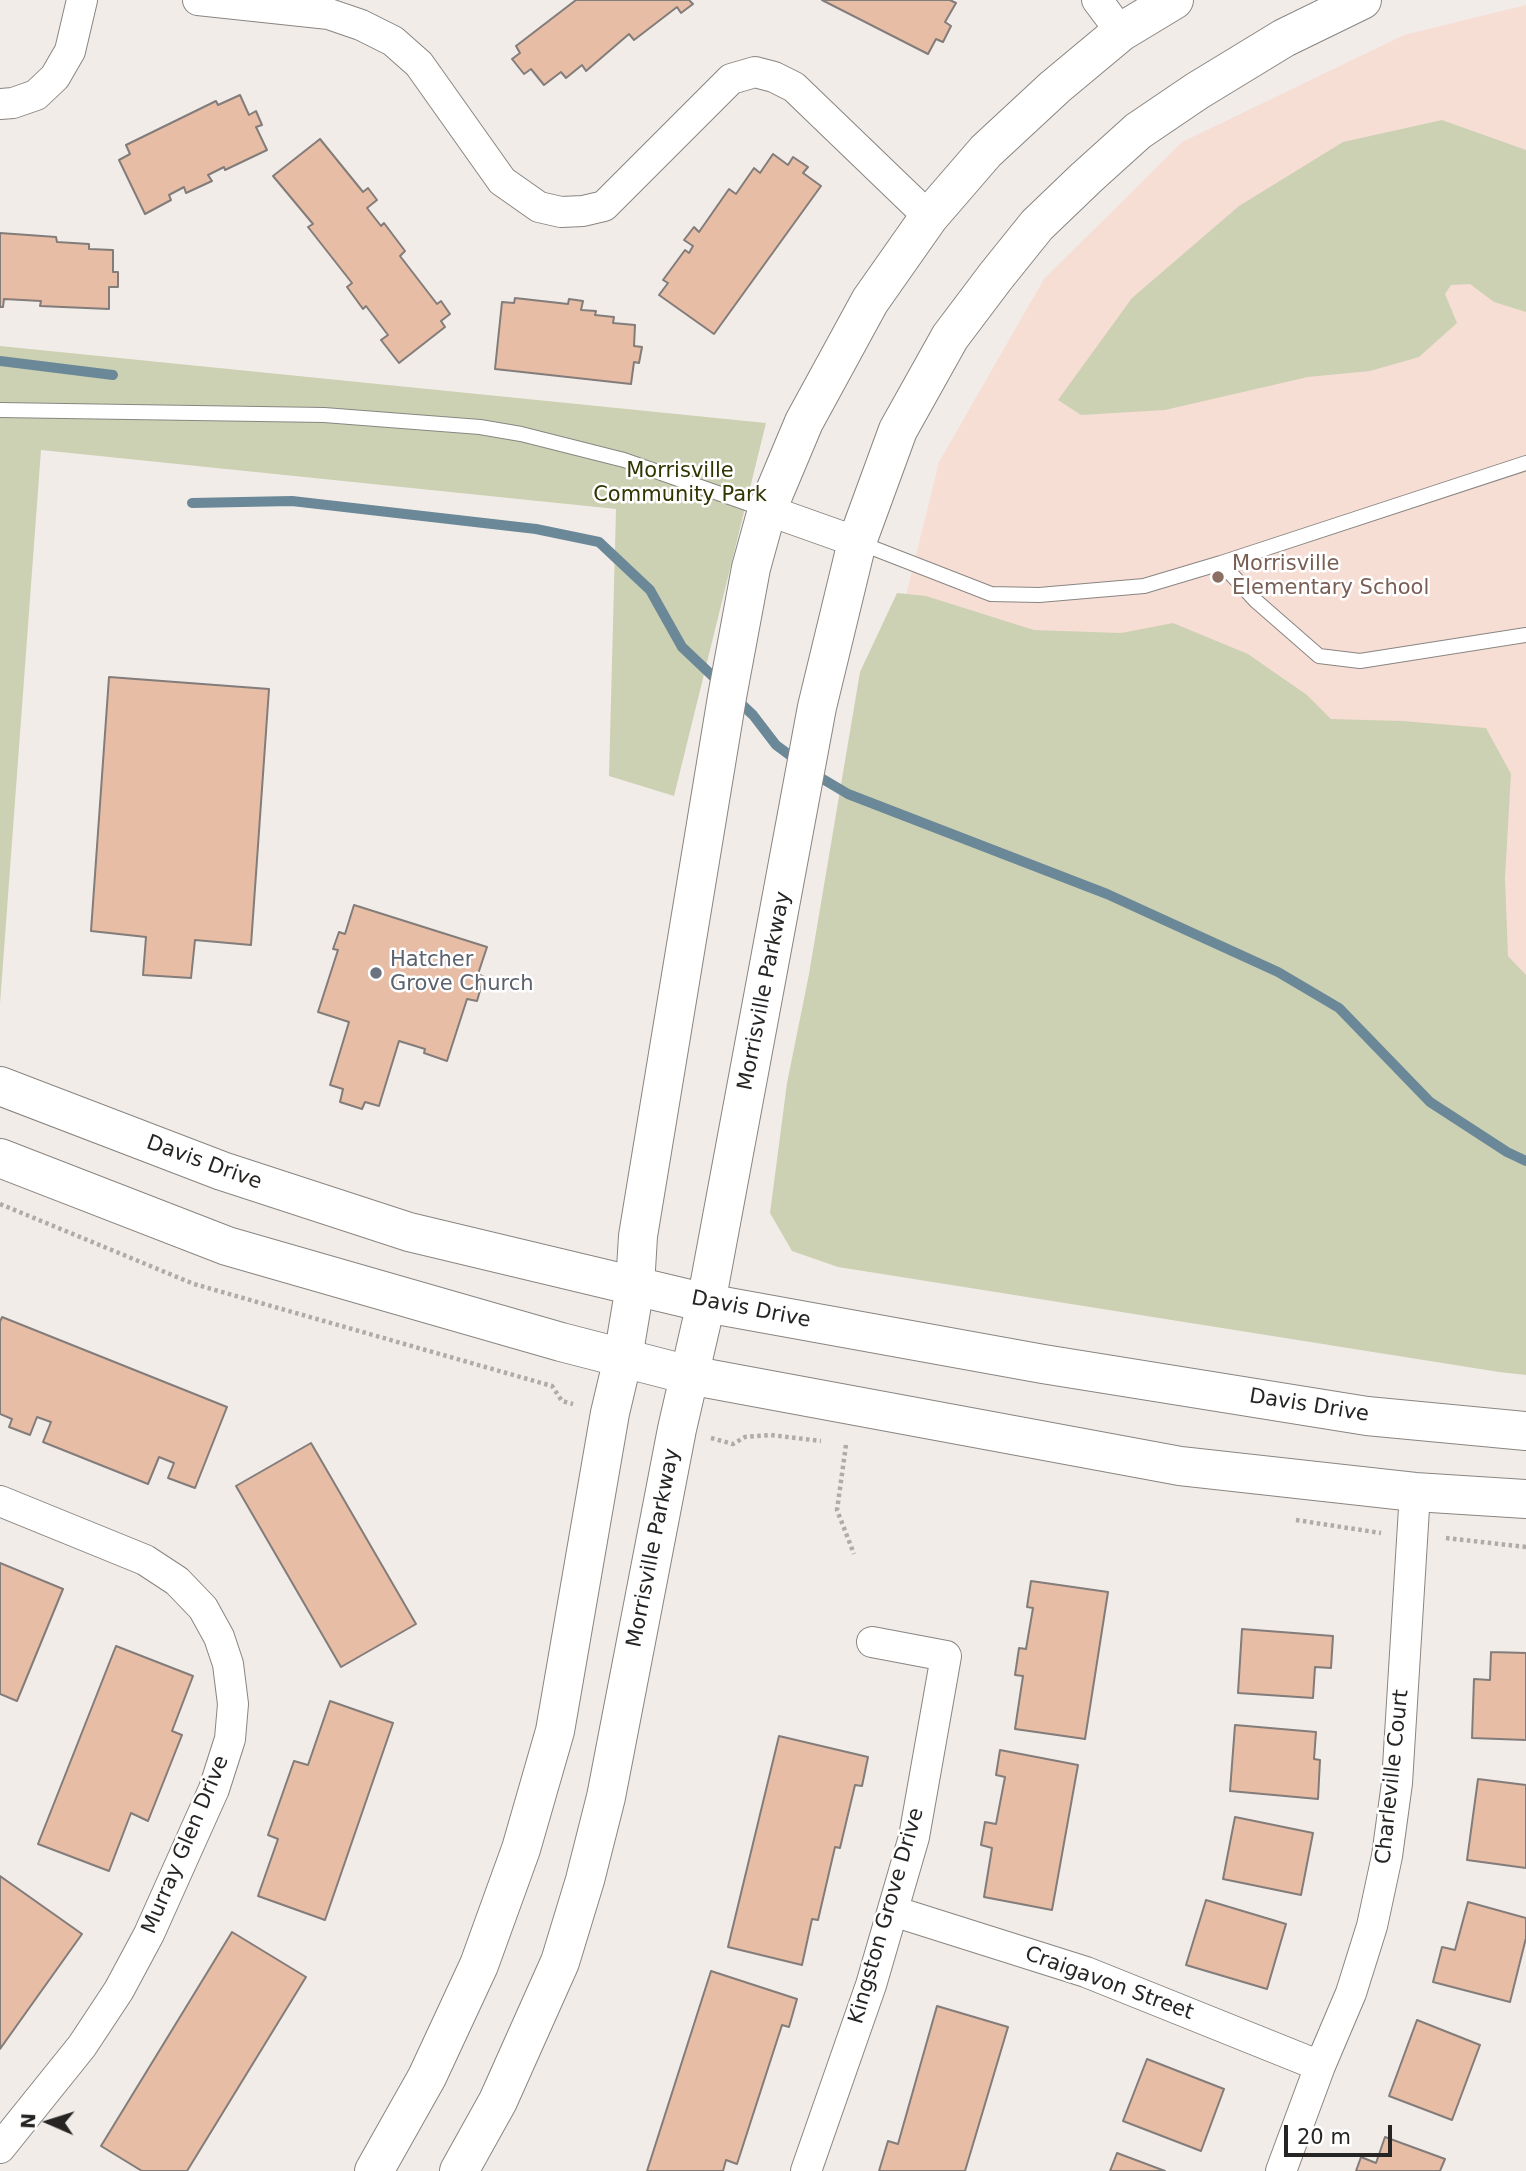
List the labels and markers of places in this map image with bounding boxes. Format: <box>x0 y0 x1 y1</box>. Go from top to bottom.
place label: Morrisville Elementary School <box>1232 552 1429 602</box>
marker: Morrisville Elementary School <box>1210 569 1226 585</box>
place label: Hatcher Grove Church <box>390 948 534 998</box>
marker: Hatcher Grove Church <box>368 965 384 981</box>

